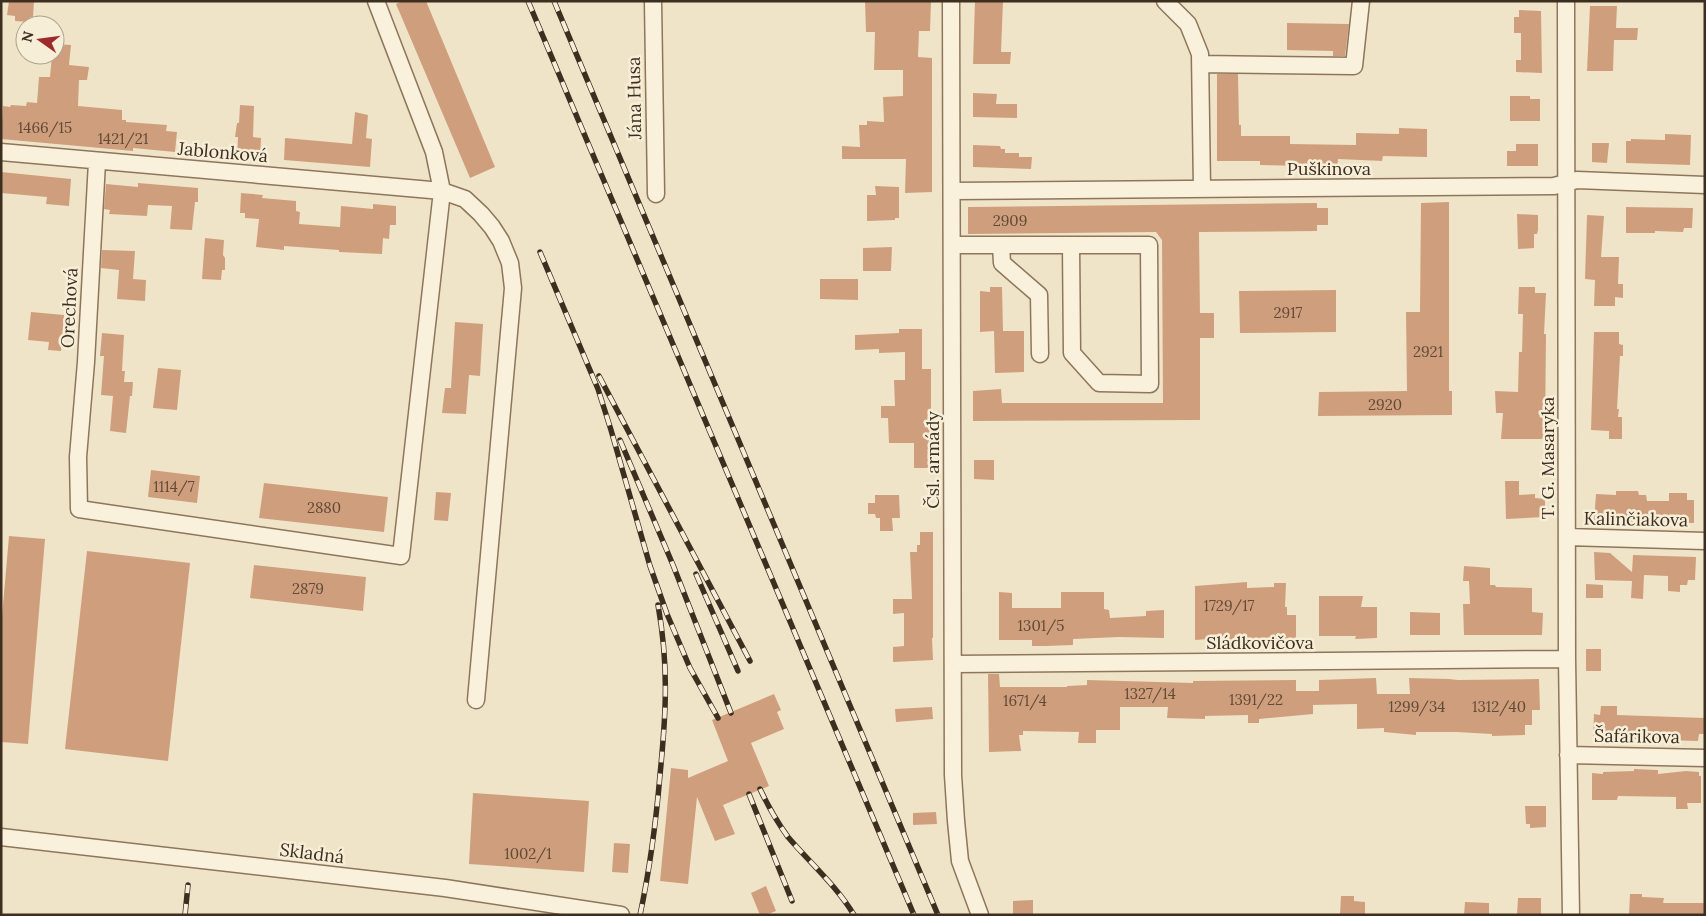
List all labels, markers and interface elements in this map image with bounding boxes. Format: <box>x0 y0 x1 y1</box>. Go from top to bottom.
north arrow <box>15 15 65 65</box>
text: N <box>17 29 37 44</box>
street label: Jána Husa <box>622 56 646 141</box>
house number: 1466/15 <box>18 118 72 138</box>
house number: 1421/21 <box>98 129 148 149</box>
street label: Jablonková <box>176 137 269 167</box>
street label: Puškinova <box>1287 157 1371 180</box>
house number: 2909 <box>993 211 1027 230</box>
street label: Orechová <box>55 267 83 349</box>
house number: 2917 <box>1273 303 1303 322</box>
house number: 2921 <box>1413 342 1443 361</box>
house number: 2920 <box>1368 395 1402 414</box>
street label: T. G. Masaryka <box>1536 397 1559 519</box>
street label: Čsl. armády <box>921 411 944 509</box>
house number: 1114/7 <box>153 477 195 497</box>
house number: 2880 <box>307 498 341 517</box>
street label: Kalinčiakova <box>1584 507 1688 531</box>
house number: 2879 <box>292 579 324 598</box>
house number: 1729/17 <box>1203 596 1255 616</box>
house number: 1301/5 <box>1018 616 1064 636</box>
street label: Sládkovičova <box>1206 631 1314 654</box>
house number: 1327/14 <box>1124 684 1176 704</box>
house number: 1391/22 <box>1229 690 1283 710</box>
house number: 1671/4 <box>1003 691 1047 711</box>
house number: 1299/34 <box>1389 697 1445 717</box>
house number: 1312/40 <box>1472 697 1526 717</box>
street label: Šafárikova <box>1594 724 1680 748</box>
street label: Skladná <box>278 838 346 868</box>
house number: 1002/1 <box>504 844 552 864</box>

